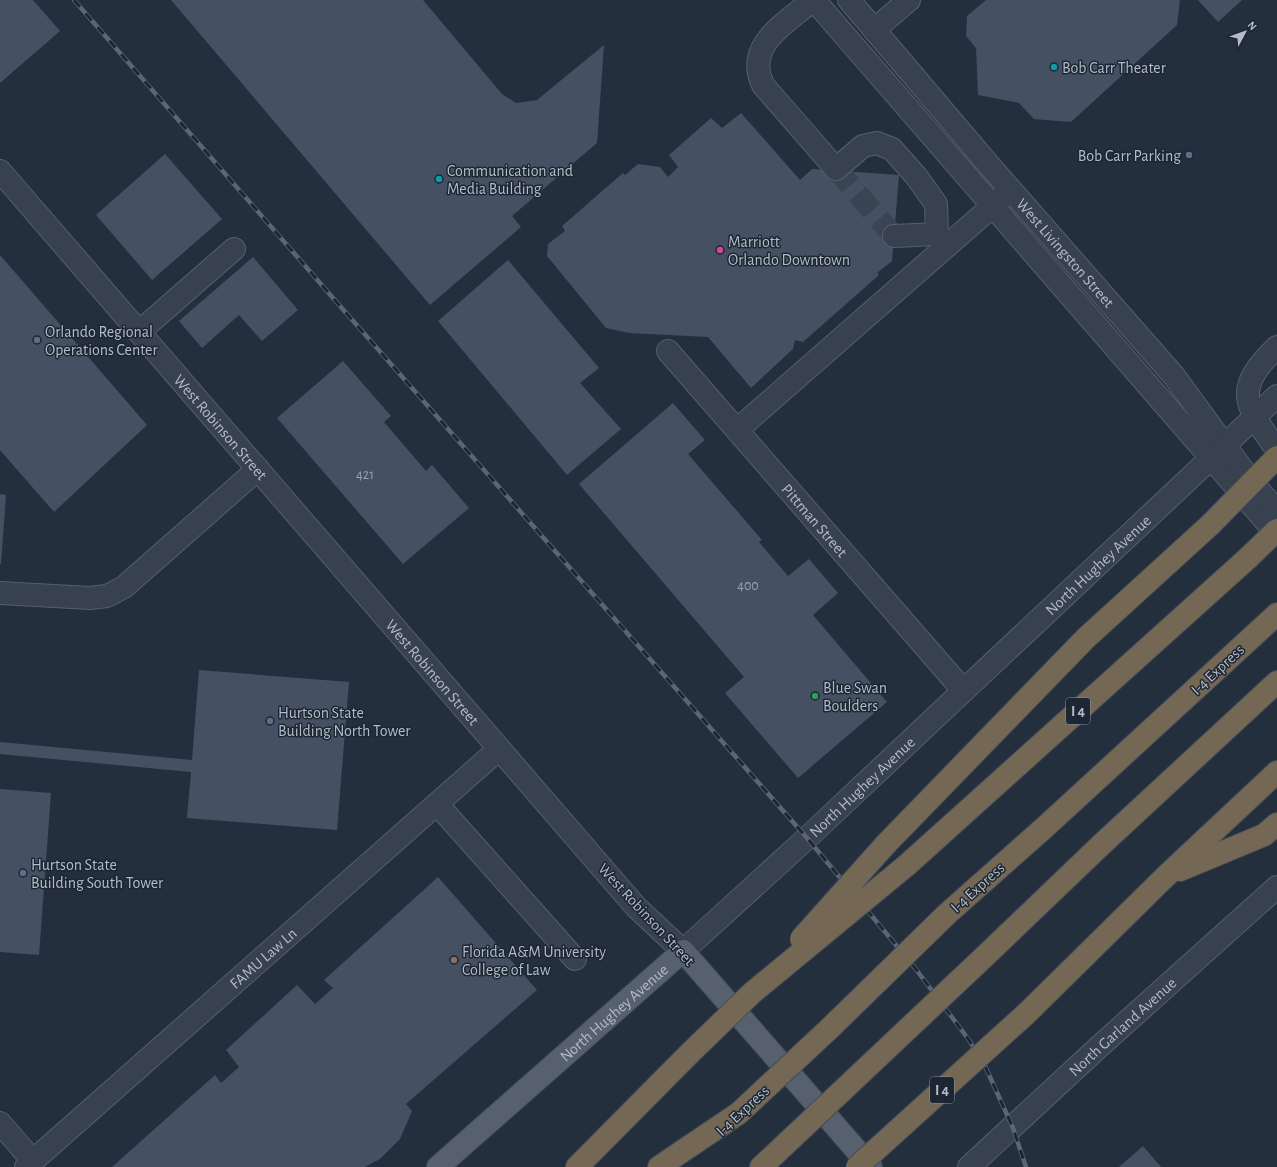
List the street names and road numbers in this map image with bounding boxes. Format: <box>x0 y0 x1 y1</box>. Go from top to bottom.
street label: West Livingston Street <box>1013 196 1117 311</box>
street label: West Robinson Street <box>171 372 270 483</box>
street label: Pittman Street <box>778 481 850 560</box>
street label: North Hughey Avenue <box>1043 512 1154 618</box>
street label: West Robinson Street <box>382 617 482 728</box>
street label: I-4 Express <box>1188 641 1247 698</box>
road number: I 4 <box>1066 698 1090 724</box>
street label: North Hughey Avenue <box>807 734 918 840</box>
street label: West Robinson Street <box>595 860 698 969</box>
street label: I-4 Express <box>948 860 1008 916</box>
street label: FAMU Law Ln <box>227 925 300 992</box>
street label: North Hughey Avenue <box>557 961 671 1065</box>
street label: North Garland Avenue <box>1066 975 1180 1079</box>
road number: I 4 <box>930 1077 954 1103</box>
street label: I-4 Express <box>713 1082 772 1139</box>

